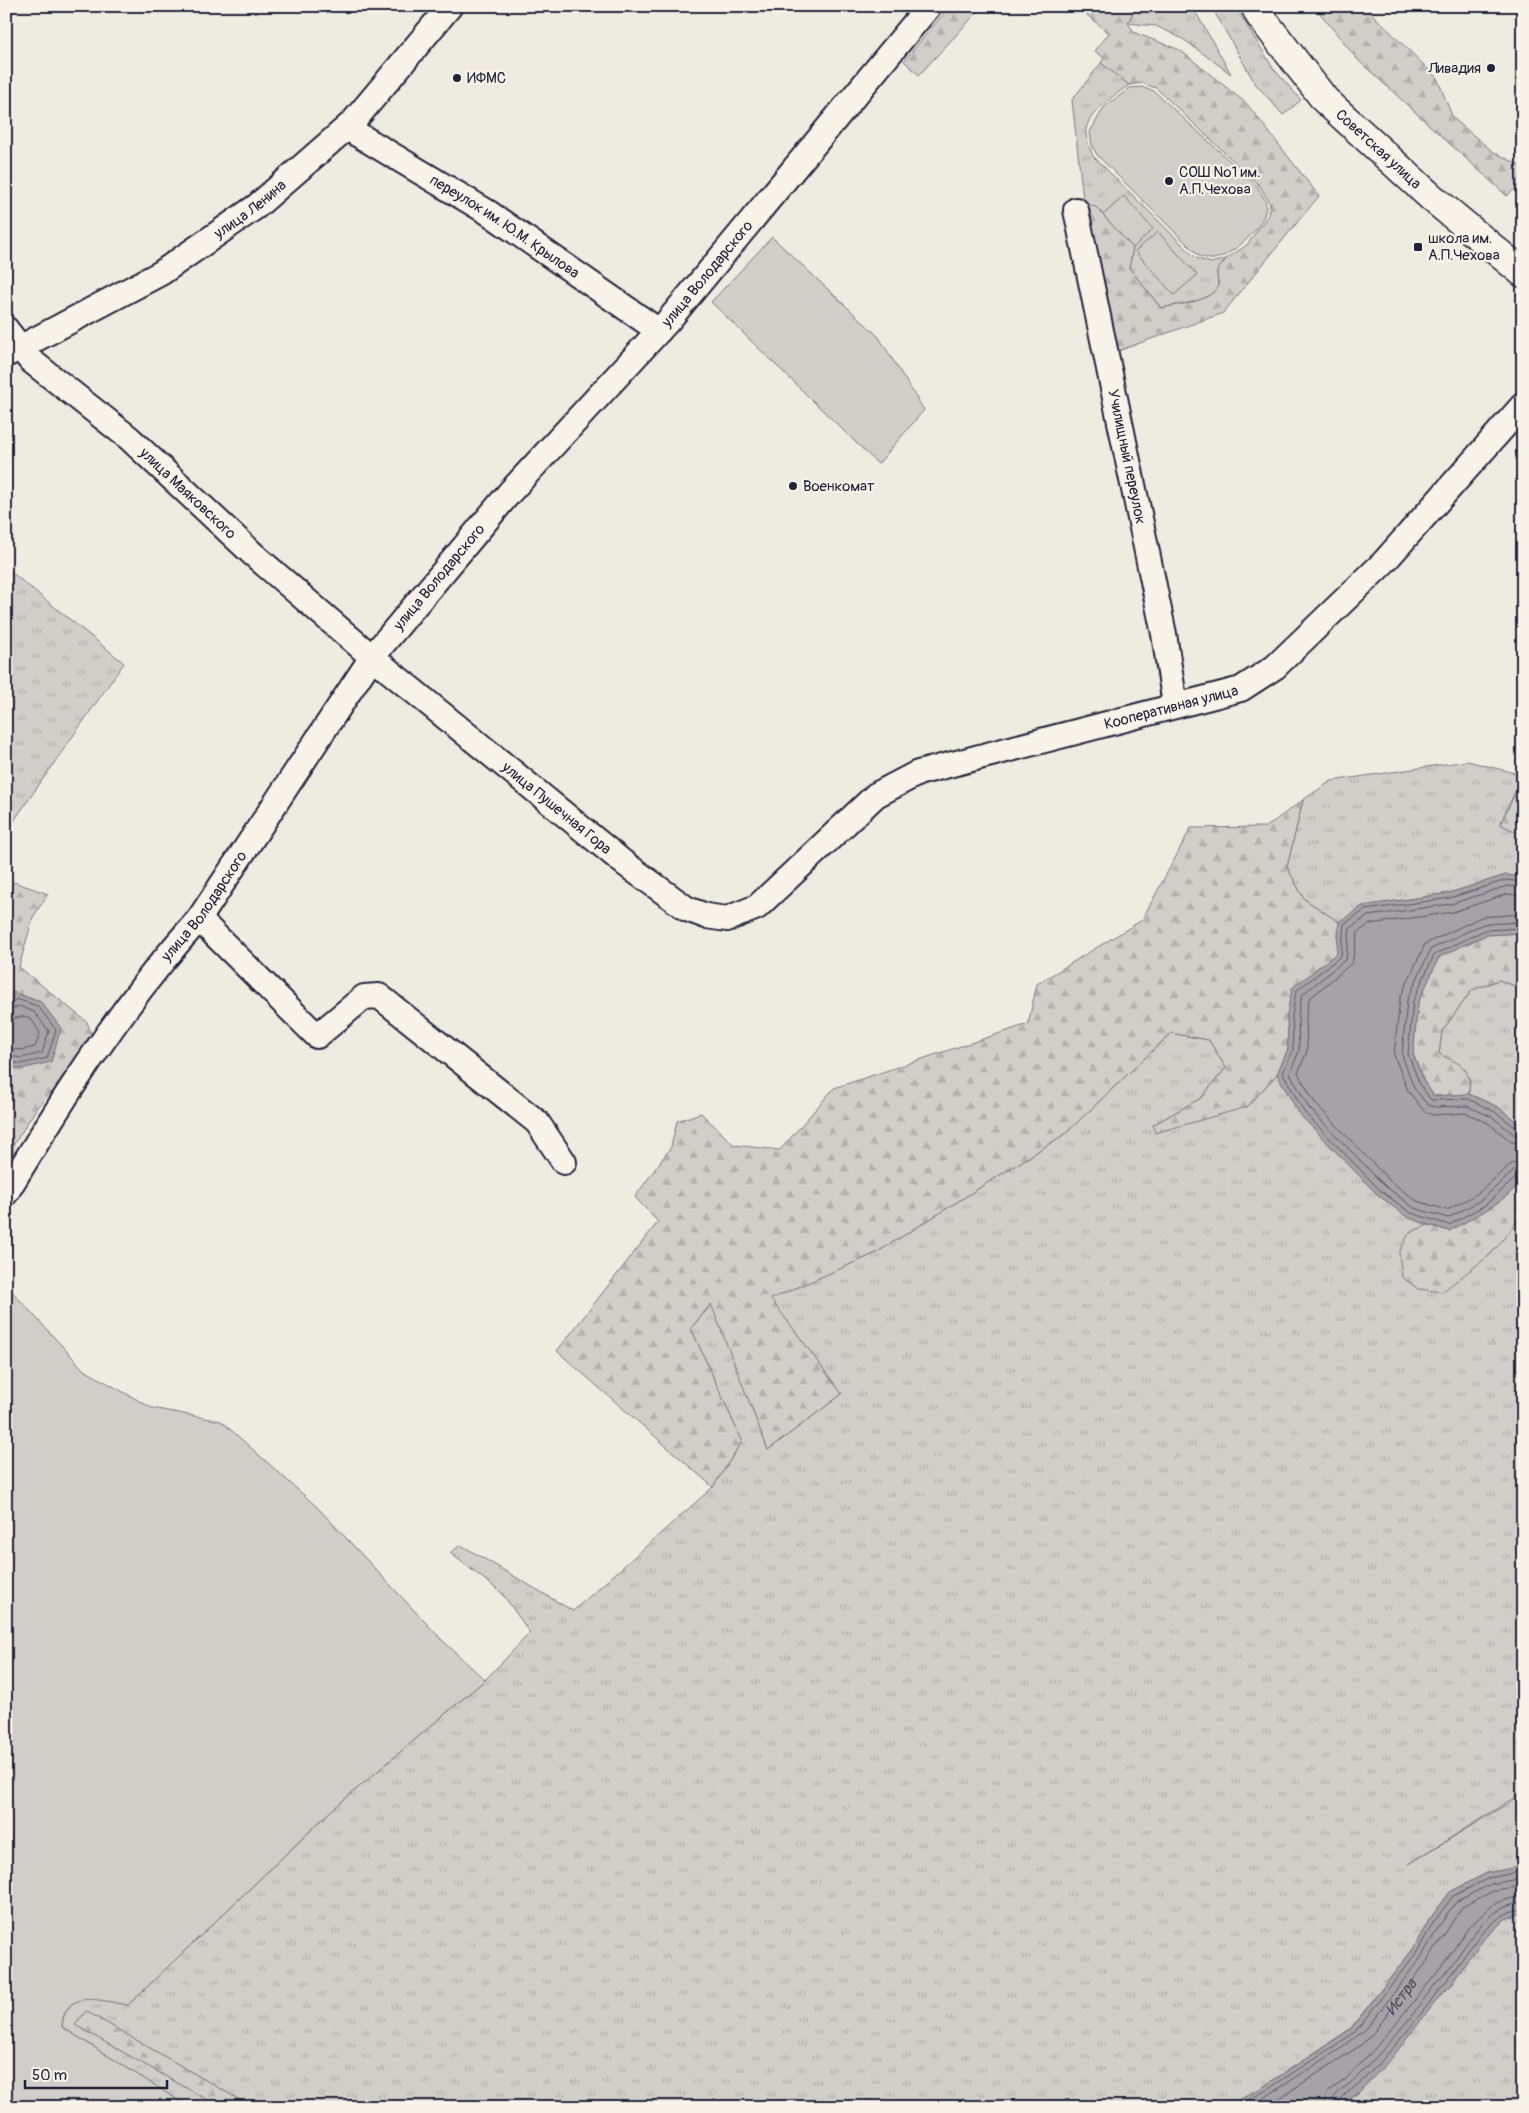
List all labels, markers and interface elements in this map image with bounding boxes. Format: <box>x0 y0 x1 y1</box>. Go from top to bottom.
place label: Ливадия <box>1427 59 1481 78</box>
marker: Ливадия <box>1485 62 1497 74</box>
place label: ИФМС <box>467 69 506 88</box>
marker: ИФМС <box>451 72 463 84</box>
street label: Советская улица <box>1331 105 1425 193</box>
place label: СОШ №1 им. А.П.Чехова <box>1179 163 1260 199</box>
street label: переулок им. Ю.М. Крылова <box>426 171 583 283</box>
marker: СОШ №1 им. А.П.Чехова <box>1163 175 1175 187</box>
street label: улица Ленина <box>210 176 290 244</box>
street label: улица Володарского <box>657 217 757 332</box>
place label: школа им. А.П.Чехова <box>1428 229 1500 265</box>
marker: школа им. А.П.Чехова <box>1412 241 1424 253</box>
street label: Училищный переулок <box>1103 388 1150 526</box>
street label: улица Маяковского <box>135 443 240 543</box>
place label: Военкомат <box>803 477 875 496</box>
marker: Военкомат <box>787 480 799 492</box>
street label: улица Володарского <box>389 520 489 635</box>
street label: Кооперативная улица <box>1102 681 1240 734</box>
street label: улица Пушечная Гора <box>497 757 615 859</box>
street label: улица Володарского <box>157 848 251 966</box>
water label: Истра <box>1381 1974 1422 2019</box>
scale bar <box>25 2058 168 2090</box>
text: 50 m <box>32 2066 67 2085</box>

